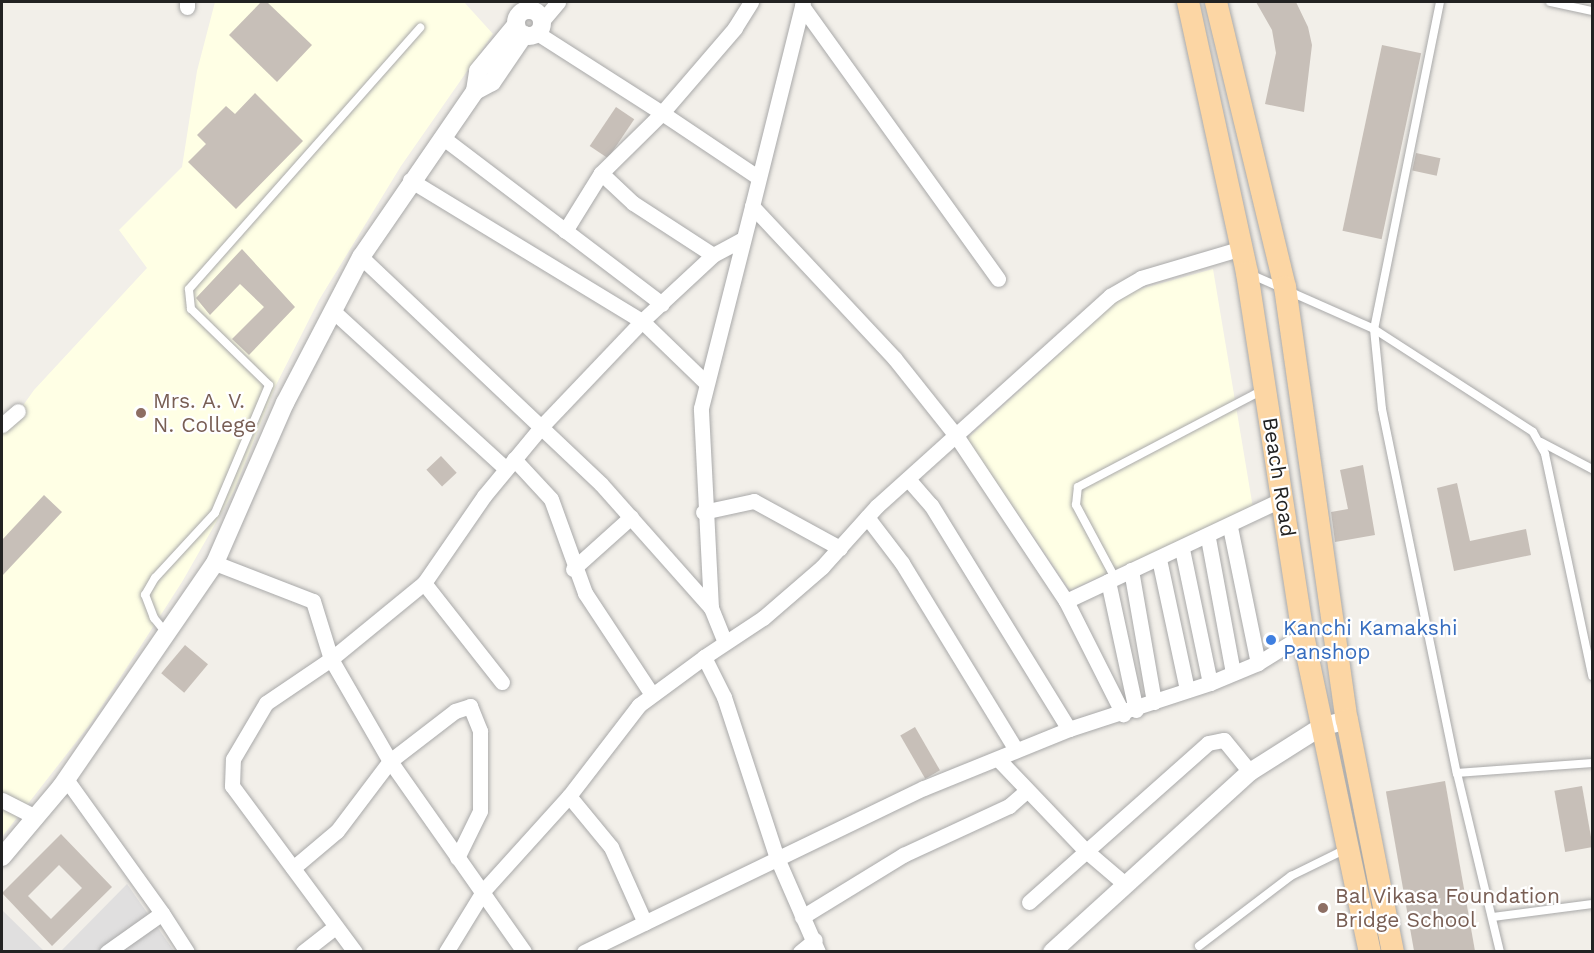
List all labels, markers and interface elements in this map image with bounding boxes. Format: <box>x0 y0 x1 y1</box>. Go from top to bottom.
place label: Mrs. A. V. N. College <box>153 388 256 438</box>
marker: Mrs. A. V. N. College <box>134 406 148 420</box>
street label: Beach Road <box>1257 415 1301 539</box>
place label: Kanchi Kamakshi Panshop <box>1283 615 1457 665</box>
marker: Kanchi Kamakshi Panshop <box>1264 633 1278 647</box>
place label: Bal Vikasa Foundation Bridge School <box>1335 883 1562 933</box>
marker: Bal Vikasa Foundation Bridge School <box>1316 901 1330 915</box>

